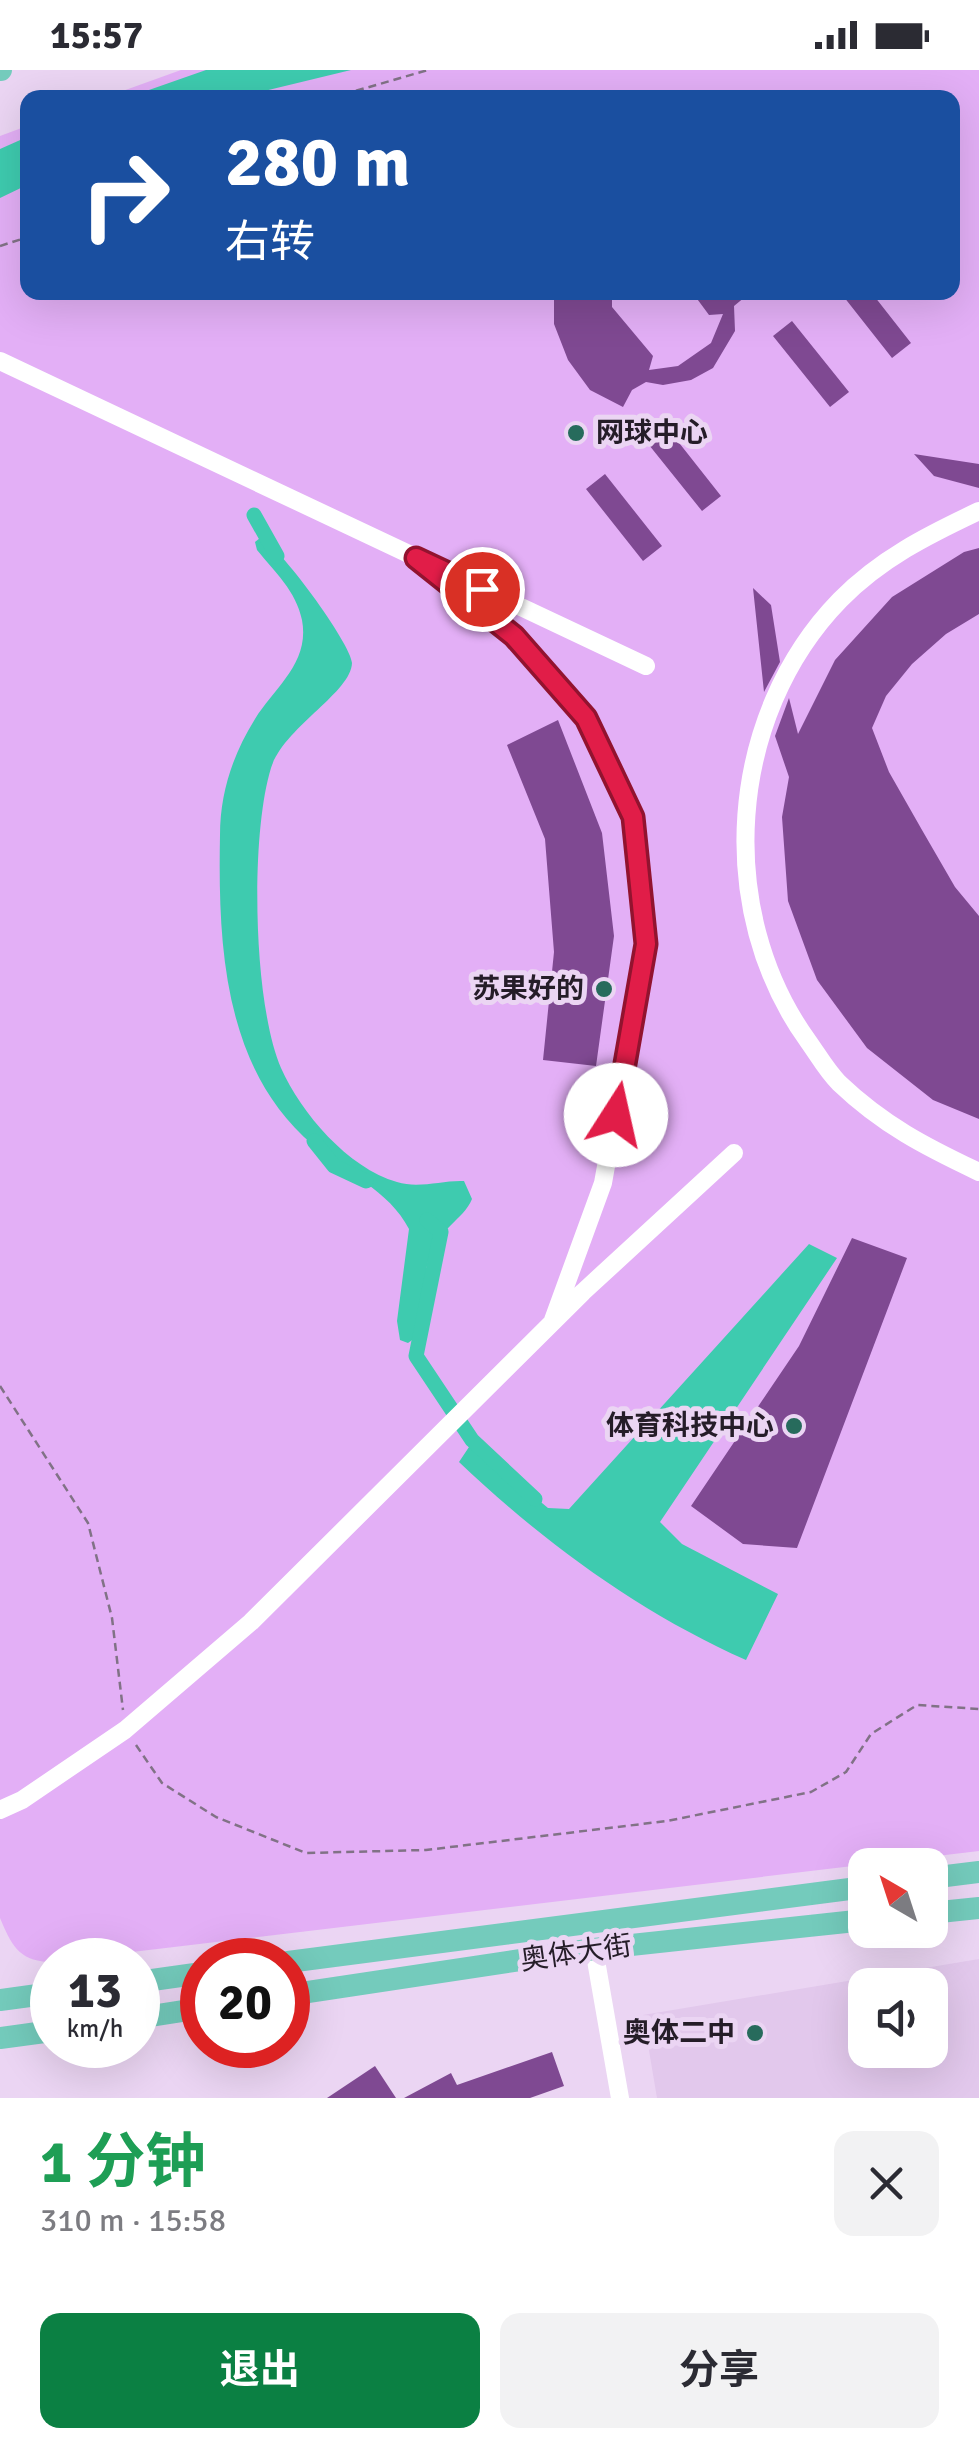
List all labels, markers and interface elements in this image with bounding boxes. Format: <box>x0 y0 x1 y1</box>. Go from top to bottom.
text: 15:57 <box>50 12 143 59</box>
text: 280 m <box>225 119 410 205</box>
icon: right <box>60 130 190 260</box>
text: 右转 <box>225 215 315 270</box>
place label: 网球中心 <box>596 416 708 450</box>
marker: 网球中心 <box>565 422 587 444</box>
pin <box>440 547 525 632</box>
icon: arrive <box>455 562 510 617</box>
place label: 苏果好的 <box>472 972 584 1006</box>
marker: 苏果好的 <box>593 978 615 1000</box>
position arrow <box>564 1063 668 1167</box>
place label: 体育科技中心 <box>606 1409 774 1443</box>
marker: 体育科技中心 <box>783 1415 805 1437</box>
north arrow <box>848 1848 948 1948</box>
map controls <box>848 1848 948 2068</box>
street label: 奥体大街 <box>518 1928 634 1978</box>
speed limit sign: 20 <box>180 1938 310 2068</box>
text: 13 <box>68 1960 122 2022</box>
button: sound <box>848 1968 948 2068</box>
text: km/h <box>67 2013 123 2044</box>
place label: 奥体二中 <box>623 2016 735 2050</box>
marker: 奥体二中 <box>744 2022 766 2044</box>
text: 1 分钟 <box>40 2126 206 2200</box>
button: close <box>834 2131 939 2236</box>
text: 310 m · 15:58 <box>40 2201 226 2240</box>
button: 退出 <box>40 2313 480 2428</box>
button: 分享 <box>500 2313 939 2428</box>

